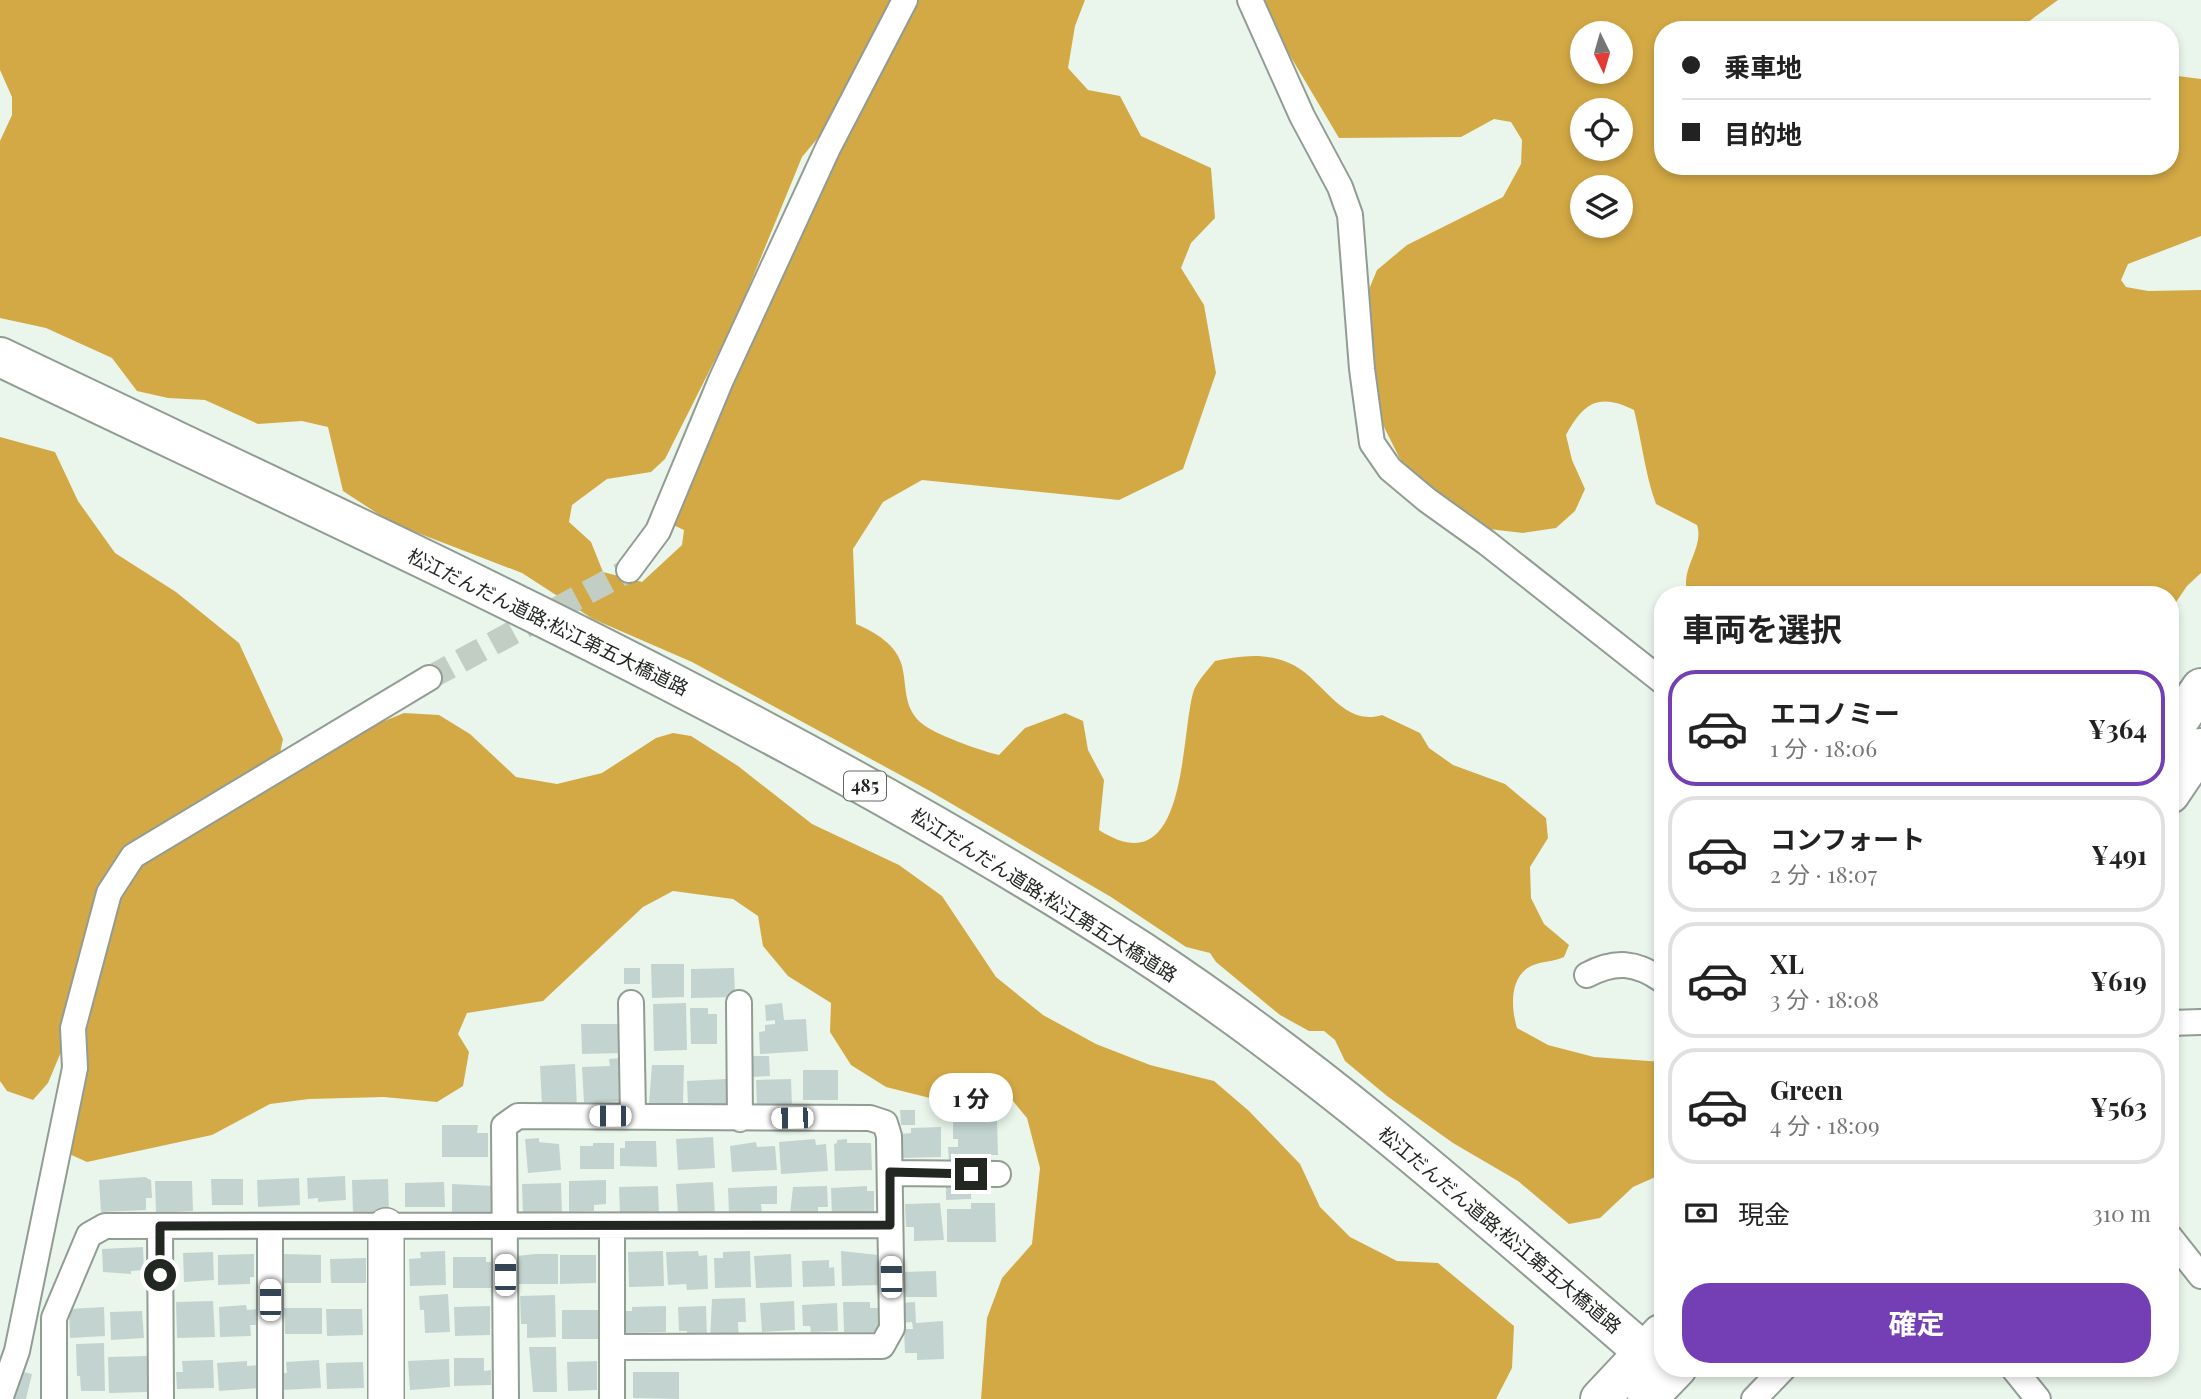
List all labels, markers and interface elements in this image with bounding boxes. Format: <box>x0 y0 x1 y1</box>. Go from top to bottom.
north arrow <box>1570 21 1633 84</box>
map controls <box>1570 21 1633 238</box>
text: 乗車地 <box>1724 49 1802 84</box>
button: locate <box>1570 98 1633 161</box>
text: 目的地 <box>1724 116 1802 151</box>
button: layers <box>1570 175 1633 238</box>
street label: 松江だんだん道路;松江第五大橋道路 <box>404 542 693 701</box>
text: 車両を選択 <box>1682 606 1842 649</box>
text: エコノミー <box>1770 695 1900 730</box>
icon: car <box>1686 697 1749 760</box>
text: ¥364 <box>2088 711 2147 746</box>
text: 1 分 · 18:06 <box>1770 732 1877 763</box>
road number: 485 <box>844 772 886 800</box>
street label: 松江だんだん道路;松江第五大橋道路 <box>906 801 1183 987</box>
text: コンフォート <box>1770 821 1925 856</box>
icon: car <box>1686 823 1749 886</box>
text: ¥491 <box>2091 837 2147 872</box>
text: 2 分 · 18:07 <box>1770 858 1877 889</box>
text: XL <box>1770 946 1804 981</box>
icon: car <box>1686 949 1749 1012</box>
text: ¥619 <box>2090 963 2147 998</box>
text: 3 分 · 18:08 <box>1770 983 1879 1014</box>
callout: 1 分 <box>929 1072 1013 1122</box>
text: Green <box>1770 1072 1843 1107</box>
icon: car <box>1686 1075 1749 1138</box>
text: 1 分 <box>952 1082 990 1113</box>
text: ¥563 <box>2090 1089 2147 1124</box>
car <box>590 1106 632 1127</box>
car <box>771 1107 814 1129</box>
text: 4 分 · 18:09 <box>1770 1109 1880 1140</box>
street label: 松江だんだん道路;松江第五大橋道路 <box>1374 1120 1628 1339</box>
route end <box>955 1158 987 1190</box>
icon: cash <box>1682 1194 1720 1232</box>
text: 現金 <box>1738 1196 1790 1231</box>
text: 310 m <box>2092 1197 2151 1228</box>
car <box>495 1254 516 1296</box>
car <box>881 1256 902 1298</box>
route start <box>144 1259 176 1291</box>
car <box>260 1279 281 1321</box>
button: 確定 <box>1682 1283 2151 1363</box>

